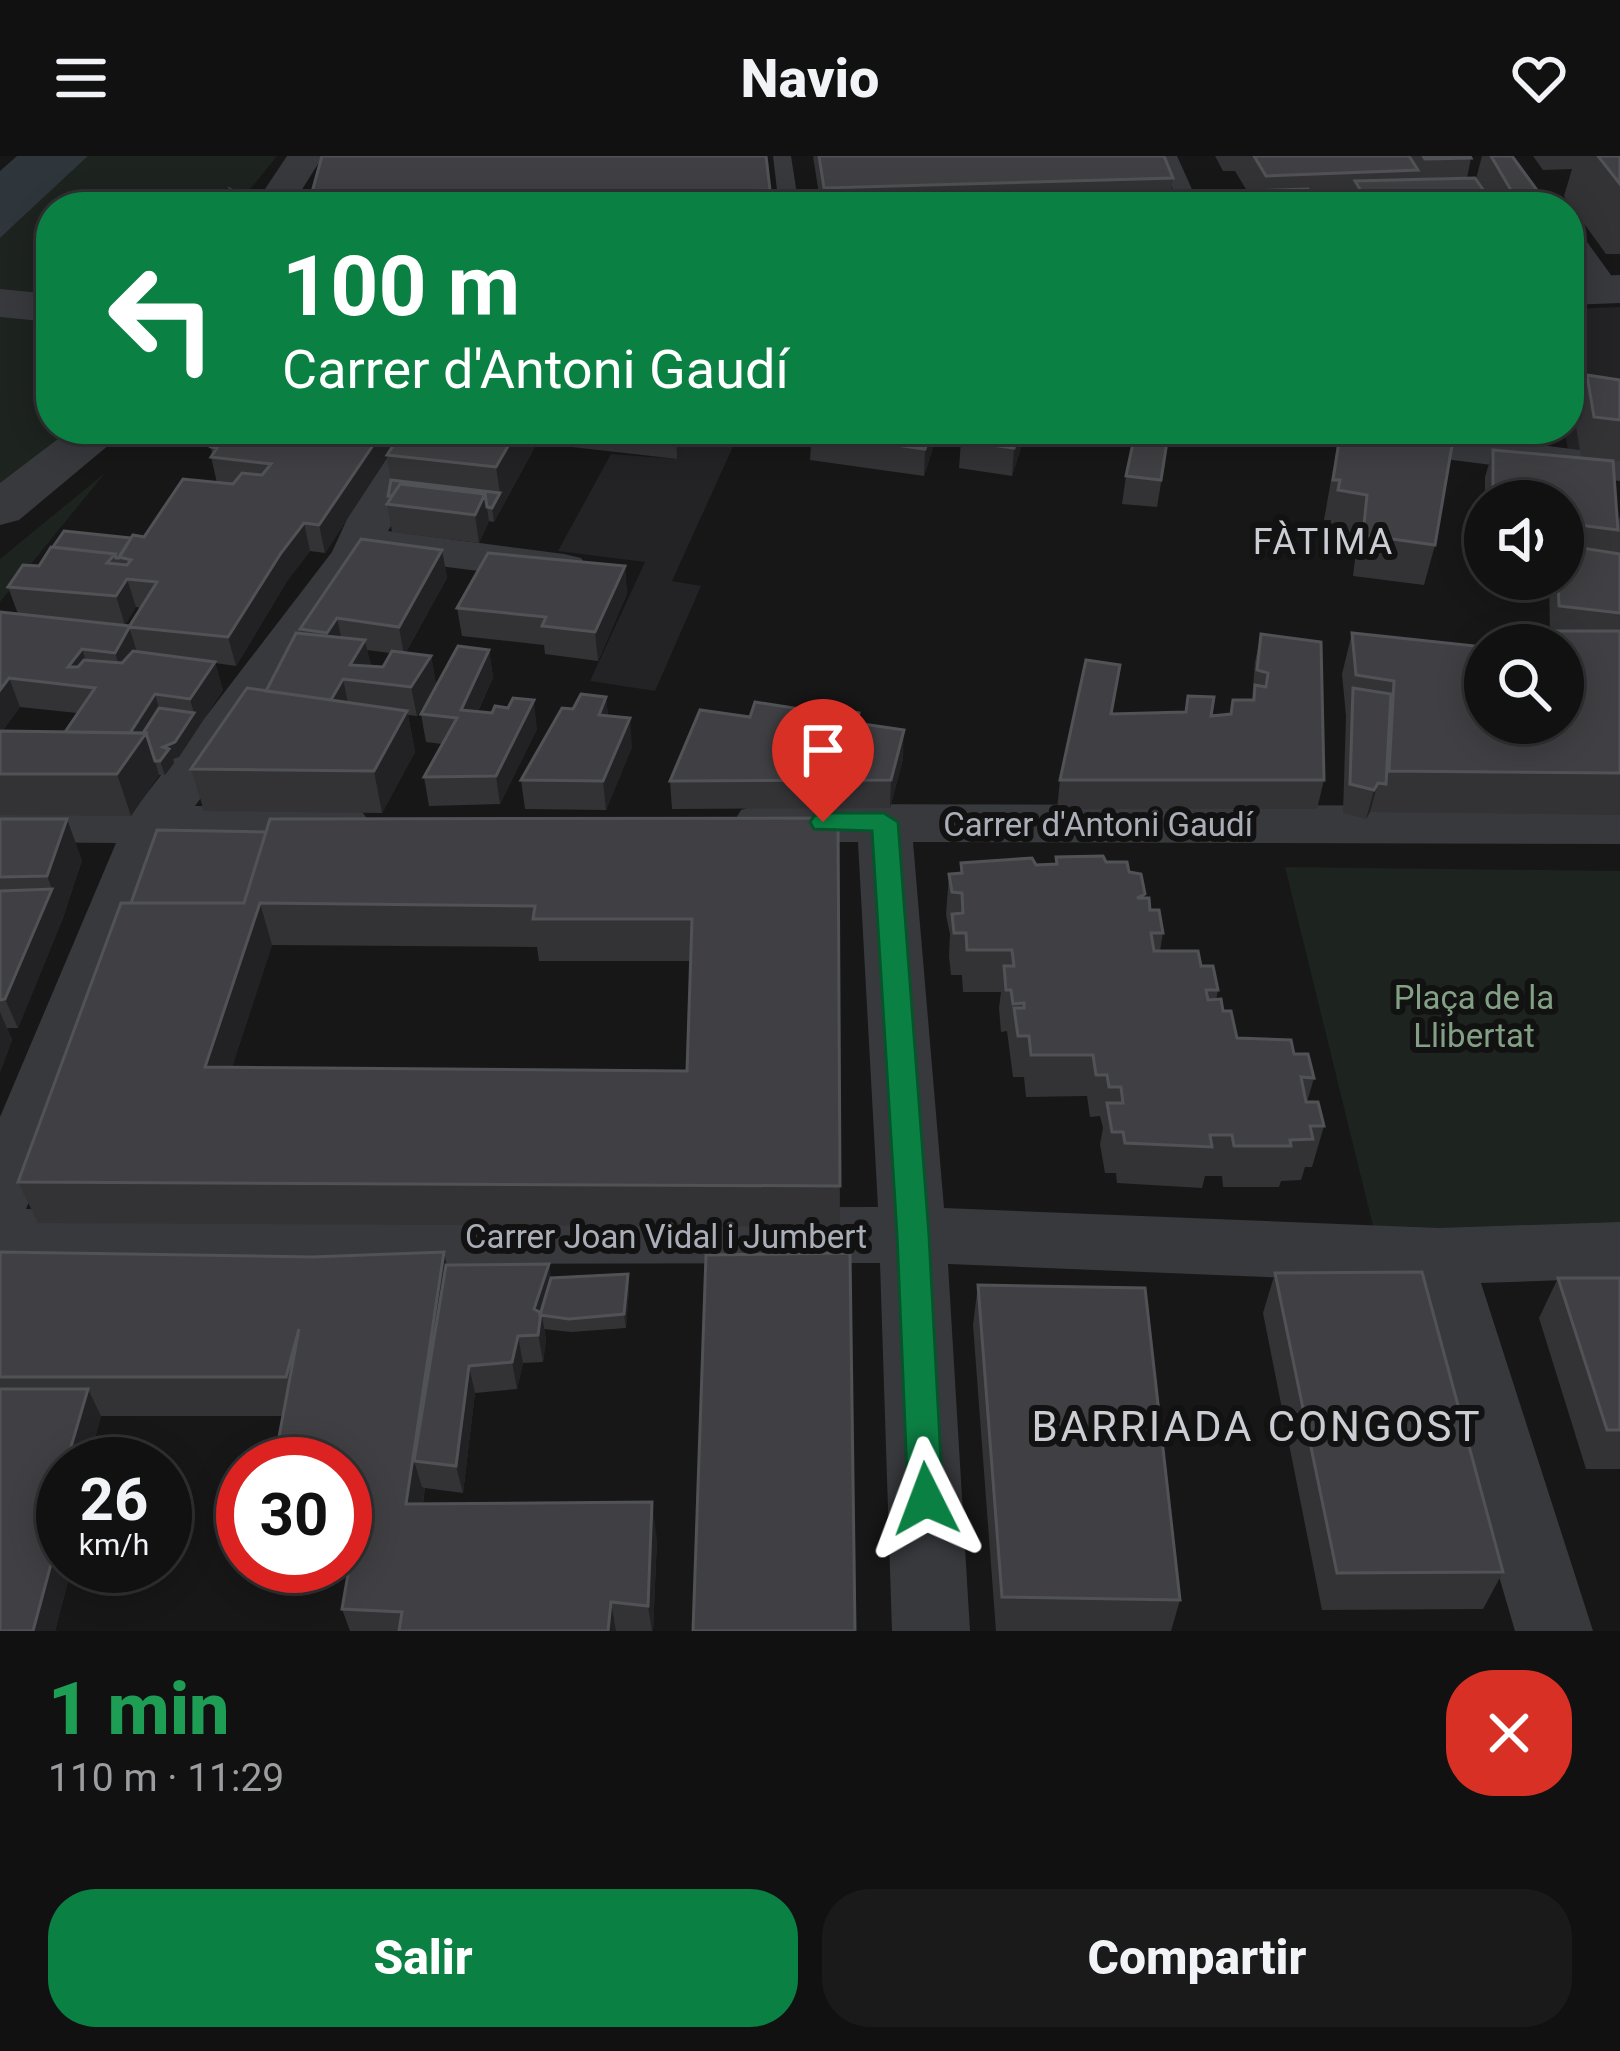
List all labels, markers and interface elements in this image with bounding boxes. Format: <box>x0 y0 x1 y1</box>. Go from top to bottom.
icon: menu <box>48 45 114 111</box>
icon: heart <box>1506 45 1572 111</box>
text: Navio <box>740 47 880 110</box>
text: 100 m <box>282 237 520 336</box>
icon: left <box>84 240 240 396</box>
text: Carrer d'Antoni Gaudí <box>282 338 789 401</box>
map controls <box>1464 480 1584 744</box>
button: sound <box>1464 480 1584 600</box>
district label: FÀTIMA <box>1253 520 1395 563</box>
button: search <box>1464 624 1584 744</box>
pin <box>772 699 874 822</box>
icon: arrive <box>790 717 856 783</box>
street label: Carrer d'Antoni Gaudí <box>943 805 1255 844</box>
park label: Plaça de la Llibertat <box>1394 978 1554 1055</box>
street label: Carrer Joan Vidal i Jumbert <box>465 1217 867 1256</box>
district label: BARRIADA CONGOST <box>1031 1402 1483 1451</box>
position arrow <box>863 1436 989 1562</box>
speed limit sign: 30 <box>216 1437 372 1593</box>
text: 26 <box>80 1464 148 1535</box>
text: km/h <box>79 1527 149 1562</box>
text: 1 min <box>48 1667 230 1752</box>
button: close <box>1446 1670 1572 1796</box>
text: 110 m · 11:29 <box>48 1755 284 1801</box>
button: Salir <box>48 1889 798 2027</box>
button: Compartir <box>822 1889 1572 2027</box>

